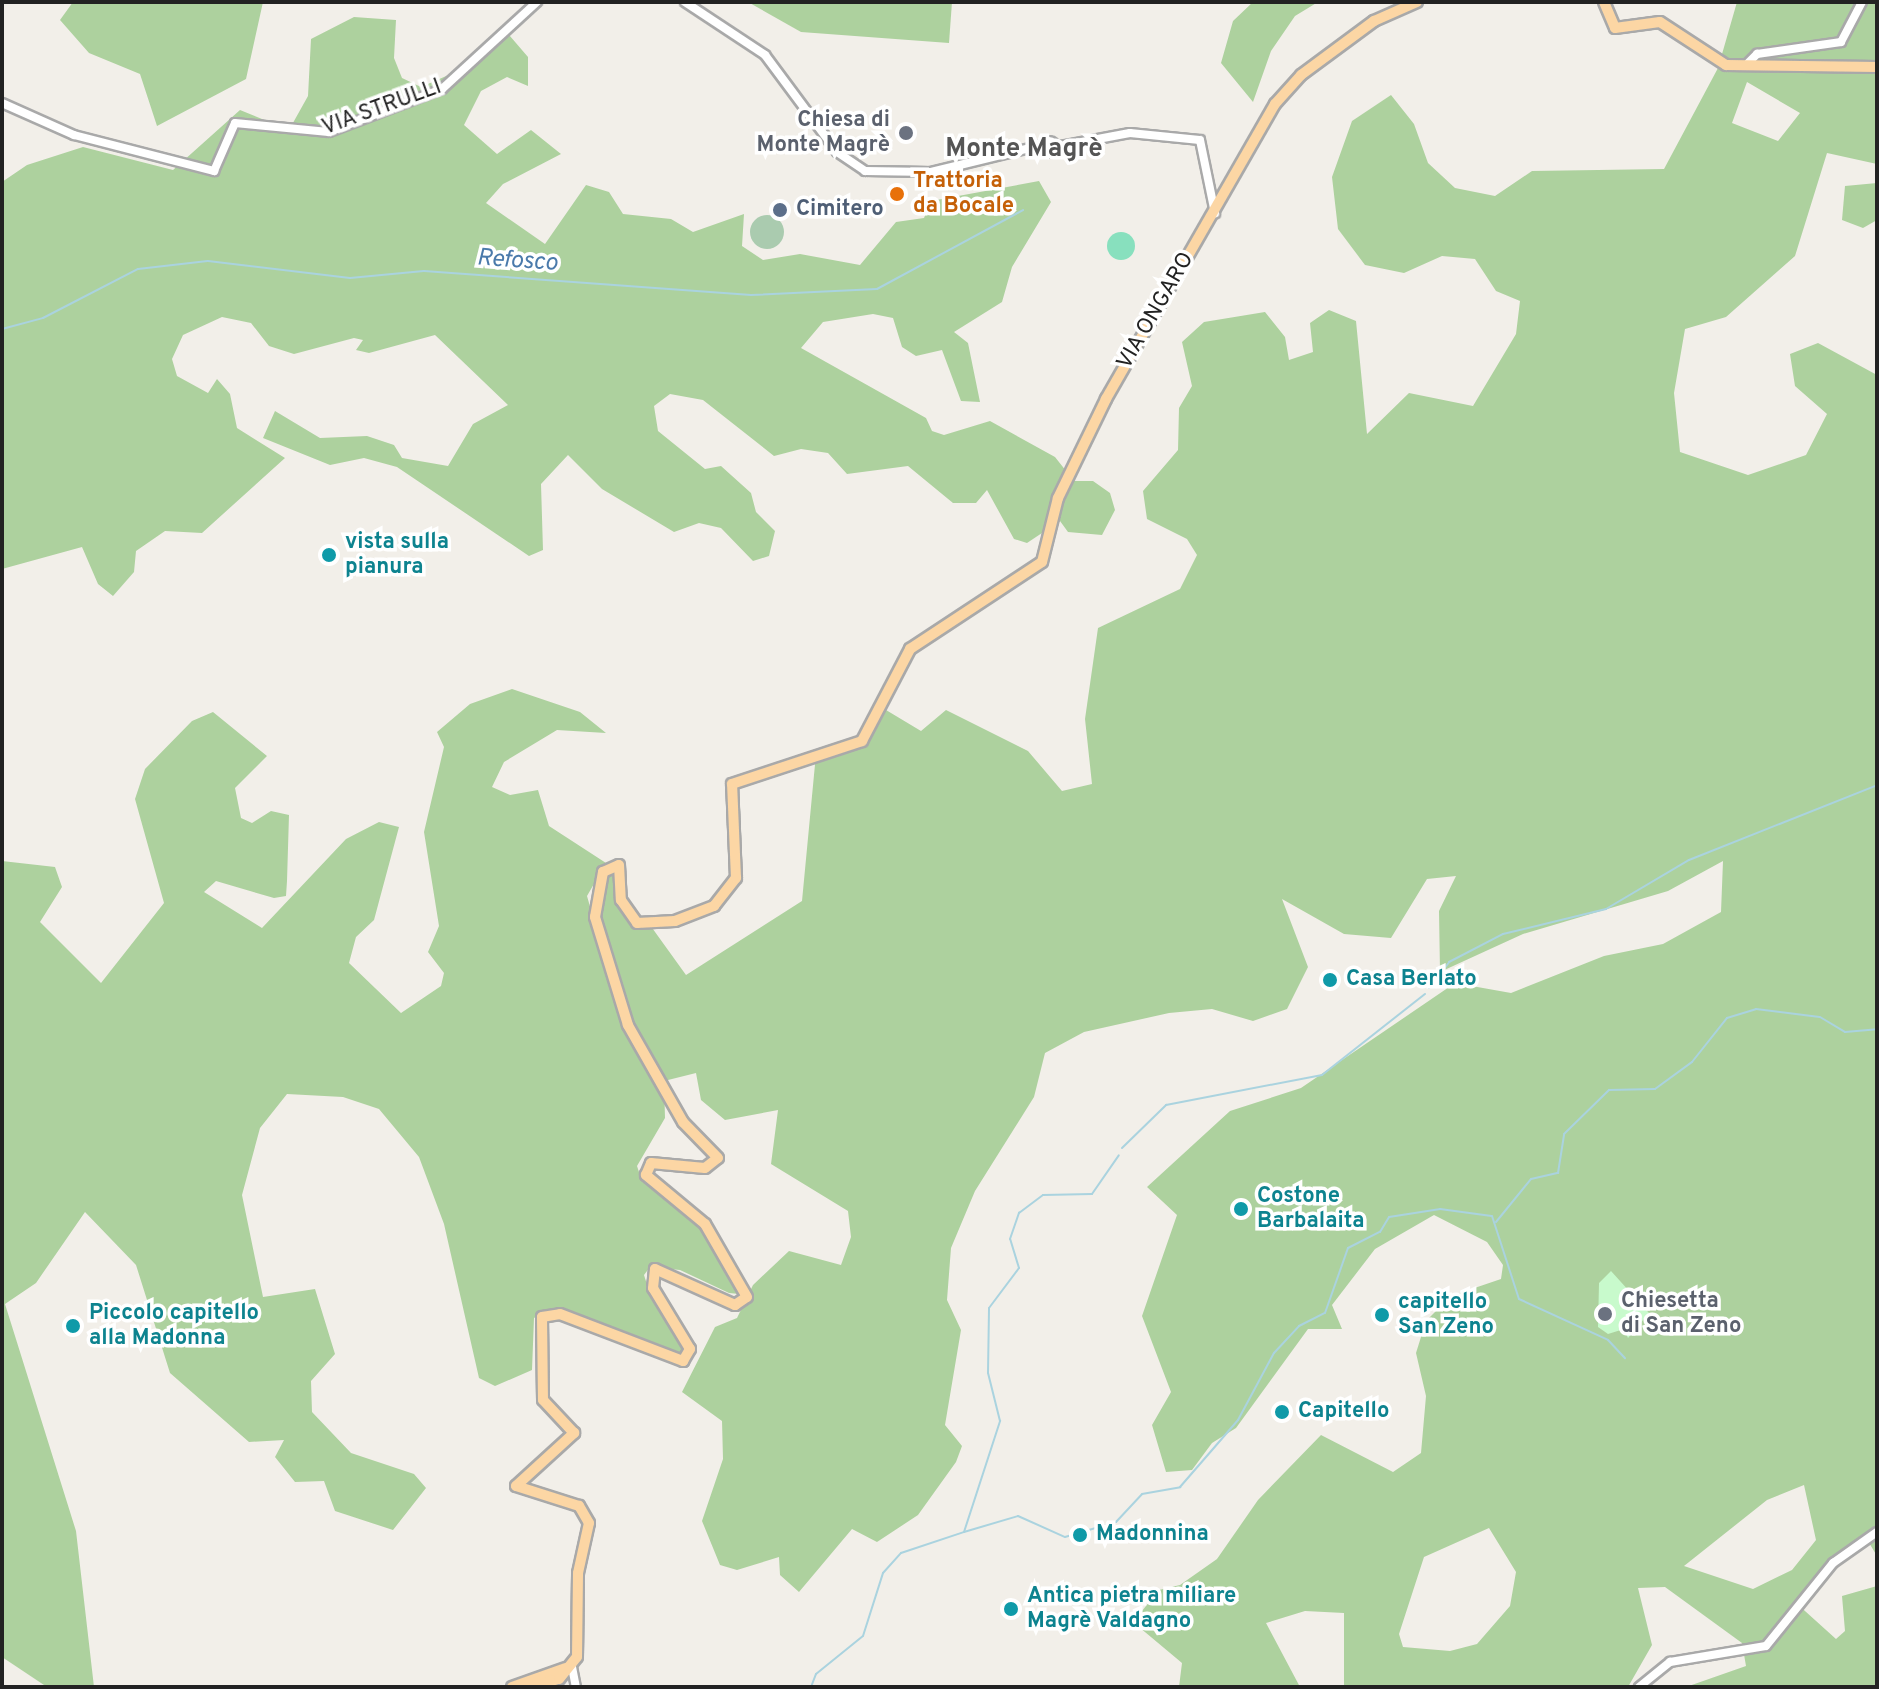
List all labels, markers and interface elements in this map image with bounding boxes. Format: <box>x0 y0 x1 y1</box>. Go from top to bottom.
street label: VIA STRULLI <box>318 74 446 142</box>
place label: Chiesa di Monte Magrè <box>757 107 890 158</box>
marker: Chiesa di Monte Magrè <box>897 124 915 142</box>
district label: Monte Magrè <box>945 134 1103 166</box>
place label: Trattoria da Bocale <box>913 168 1014 220</box>
marker: Trattoria da Bocale <box>888 185 906 203</box>
place label: Cimitero <box>796 197 884 223</box>
marker: Cimitero <box>771 201 789 219</box>
water label: Refosco <box>476 245 558 279</box>
street label: VIA ONGARO <box>1112 247 1200 375</box>
place label: vista sulla pianura <box>345 529 449 580</box>
marker: vista sulla pianura <box>320 546 338 564</box>
place label: Casa Berlato <box>1346 967 1477 993</box>
marker: Casa Berlato <box>1321 971 1339 989</box>
place label: Costone Barbalaita <box>1257 1183 1364 1234</box>
marker: Costone Barbalaita <box>1232 1200 1250 1218</box>
place label: Chiesetta di San Zeno <box>1621 1288 1741 1340</box>
place label: capitello San Zeno <box>1398 1289 1494 1340</box>
place label: Piccolo capitello alla Madonna <box>89 1300 259 1352</box>
marker: Chiesetta di San Zeno <box>1596 1305 1614 1323</box>
marker: capitello San Zeno <box>1373 1306 1391 1324</box>
marker: Piccolo capitello alla Madonna <box>64 1317 82 1335</box>
place label: Capitello <box>1298 1399 1389 1425</box>
marker: Capitello <box>1273 1403 1291 1421</box>
place label: Madonnina <box>1096 1522 1209 1548</box>
marker: Madonnina <box>1071 1526 1089 1544</box>
place label: Antica pietra miliare Magrè Valdagno <box>1027 1583 1236 1634</box>
marker: Antica pietra miliare Magrè Valdagno <box>1002 1600 1020 1618</box>

